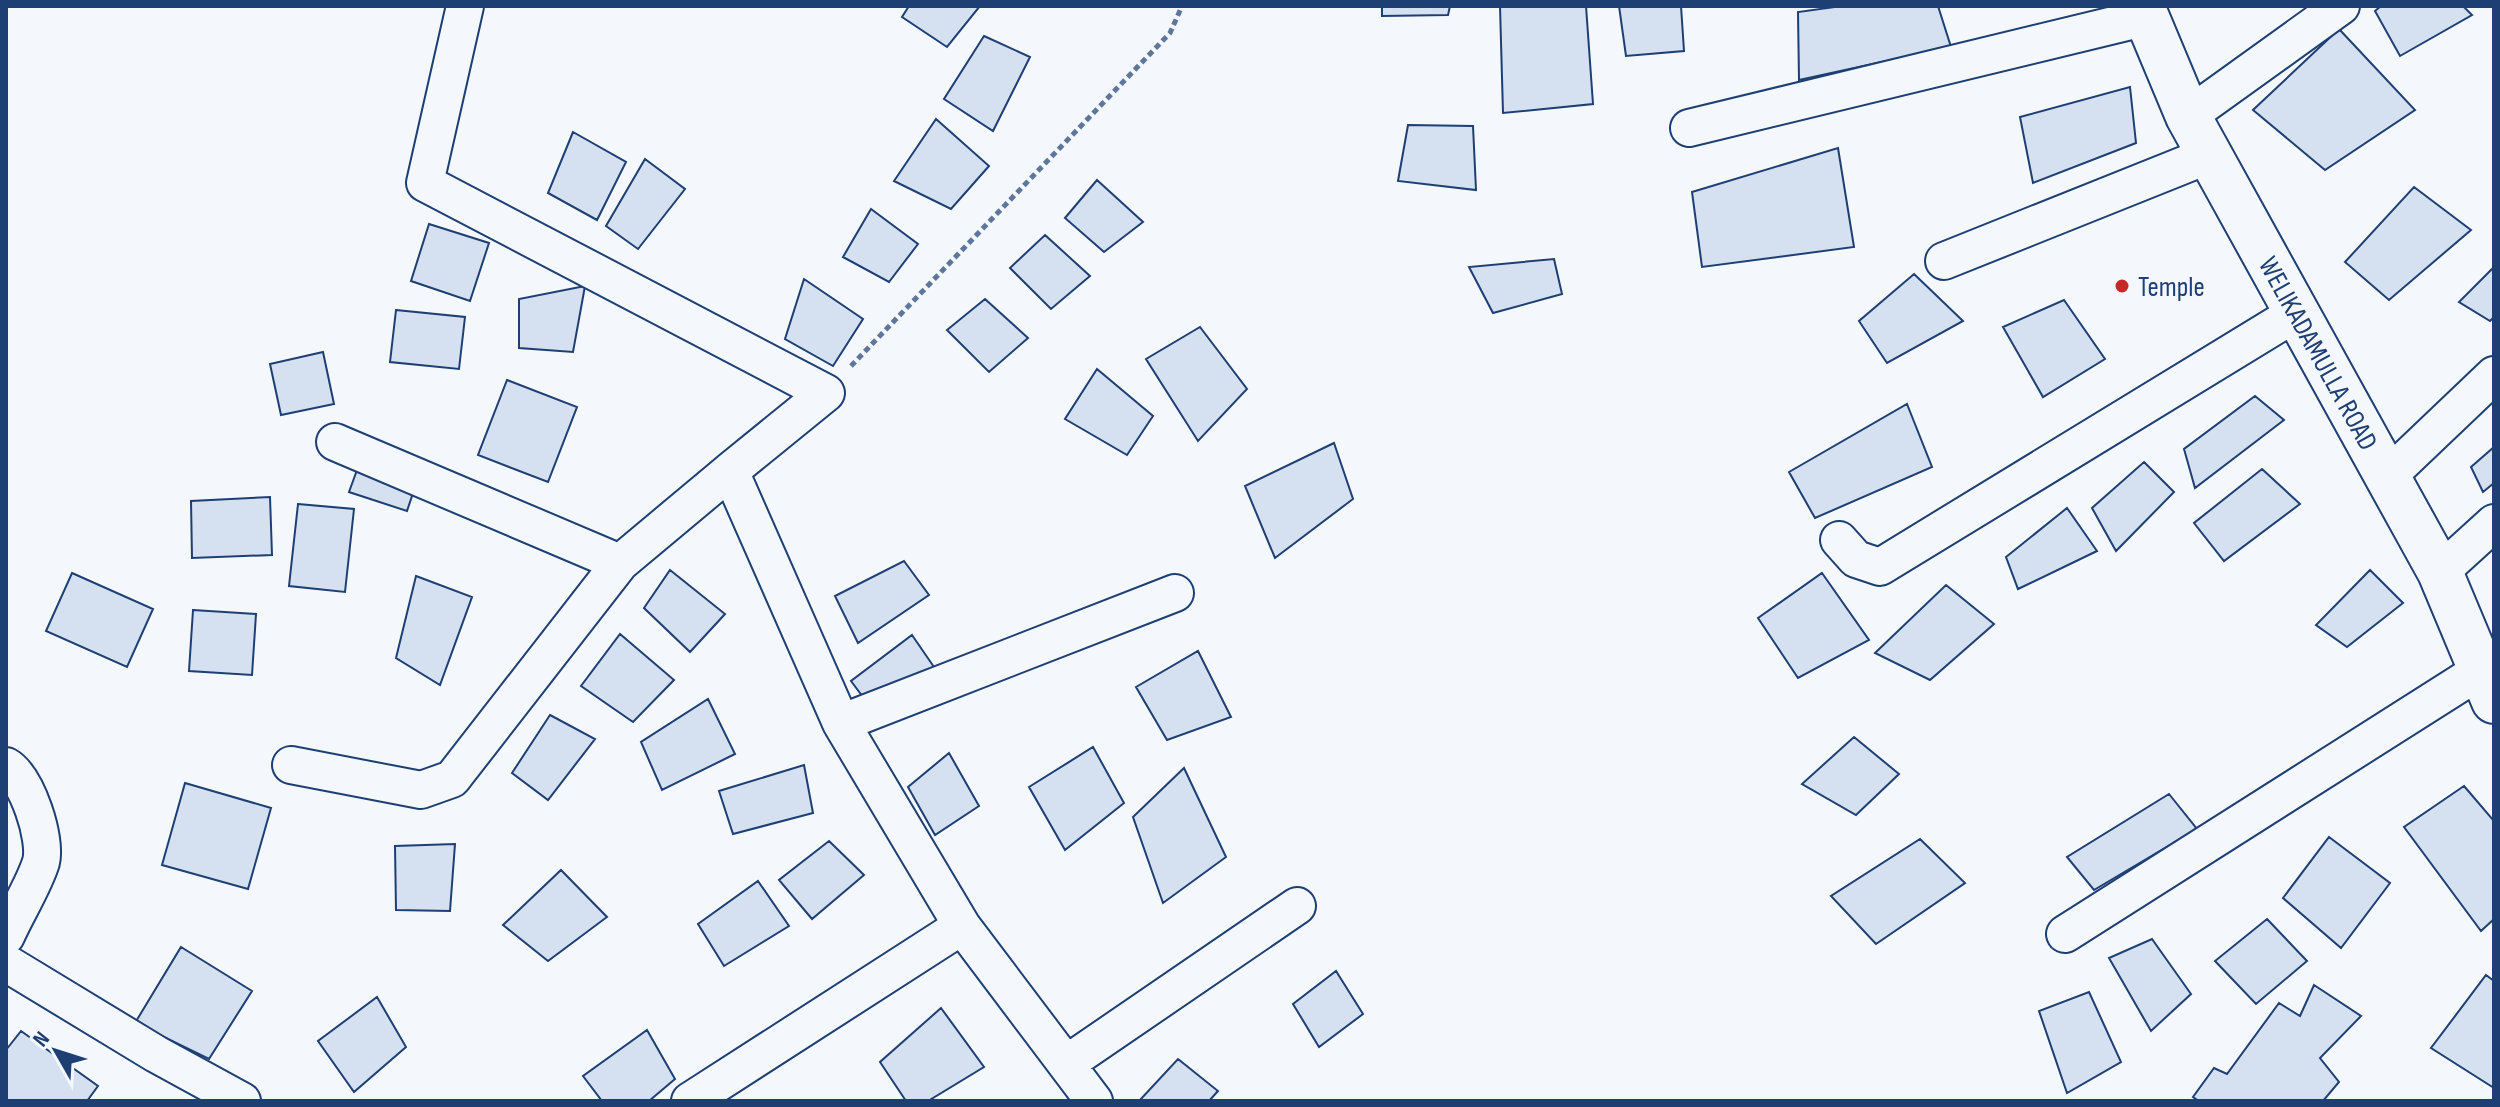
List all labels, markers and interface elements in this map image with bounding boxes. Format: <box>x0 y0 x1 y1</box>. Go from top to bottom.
street label: WELIKADAMULLA ROAD <box>2251 251 2384 456</box>
place label: Temple <box>2138 271 2205 304</box>
marker: Temple <box>2113 277 2131 295</box>
north arrow <box>16 1011 96 1091</box>
text: N <box>27 1026 56 1052</box>

